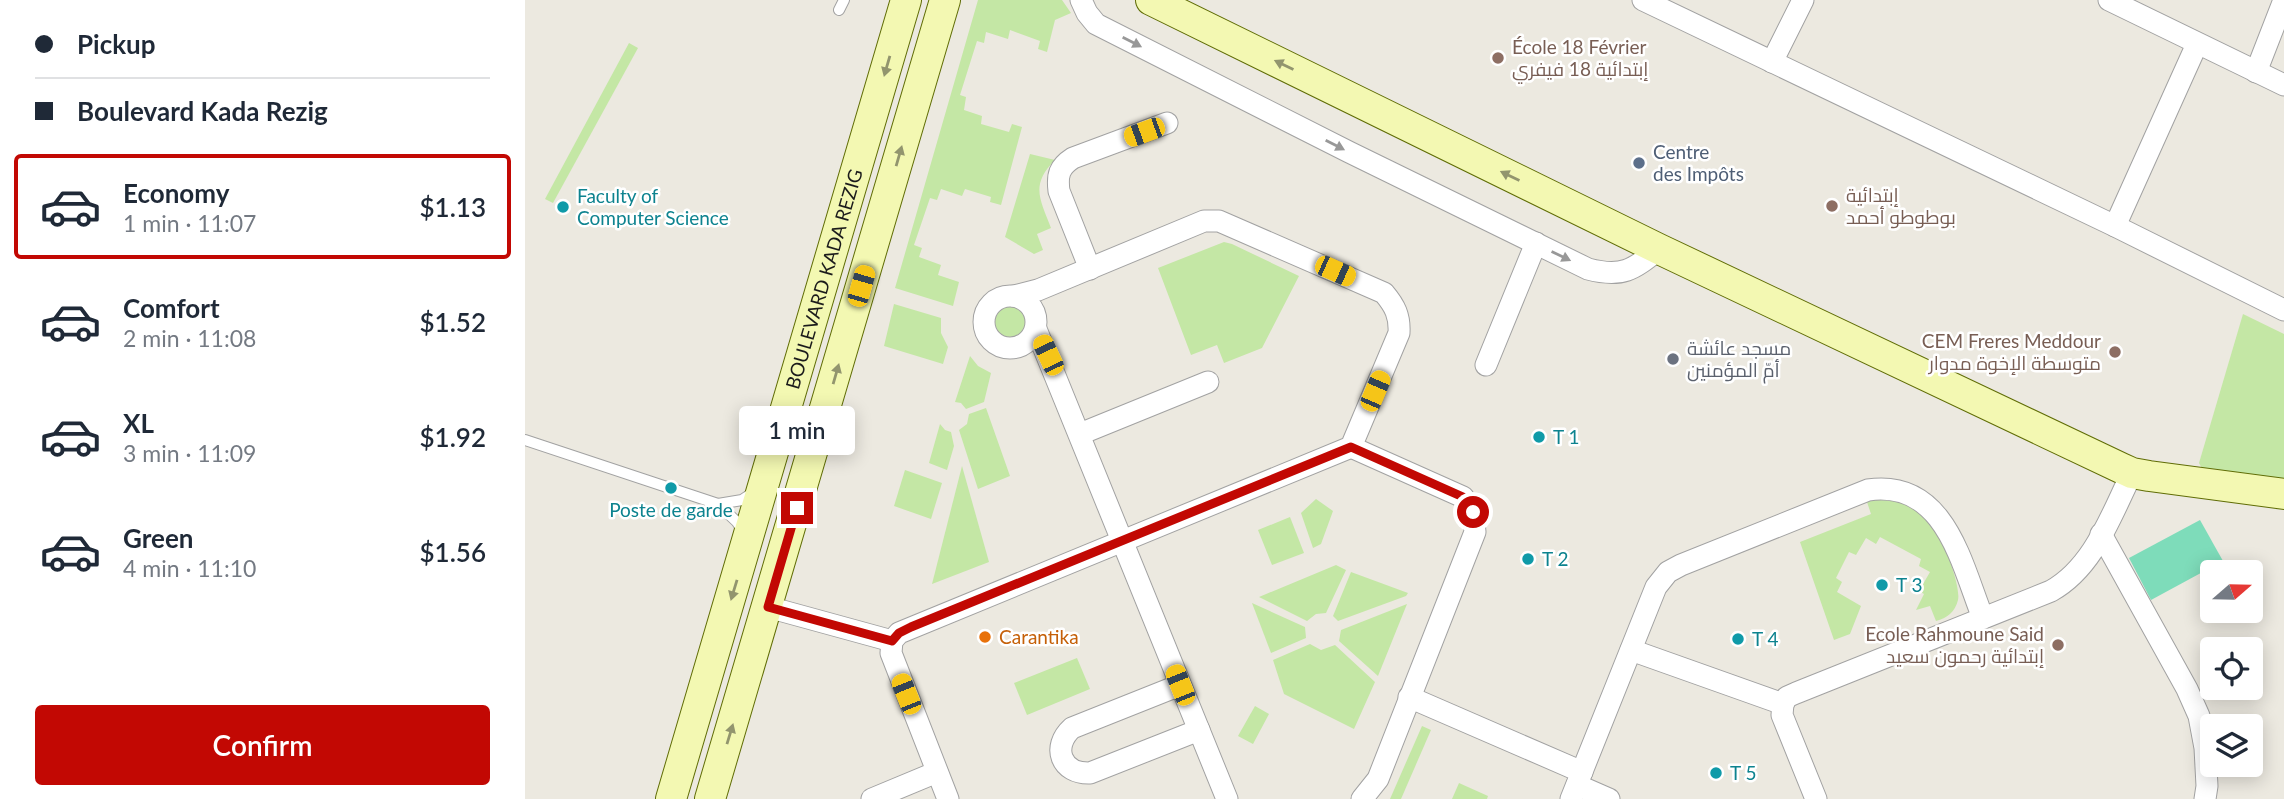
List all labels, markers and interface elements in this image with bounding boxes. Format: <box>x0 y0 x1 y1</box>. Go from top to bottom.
text: Pickup <box>77 28 156 60</box>
place label: École 18 Février إبتدائية 18 فيفري <box>1512 35 1648 84</box>
one-way arrow <box>1122 36 1142 48</box>
marker: École 18 Février إبتدائية 18 فيفري <box>1490 50 1506 66</box>
one-way arrow <box>882 55 892 76</box>
one-way arrow <box>1274 59 1294 71</box>
text: Boulevard Kada Rezig <box>77 95 328 127</box>
car <box>1121 115 1168 149</box>
one-way arrow <box>1325 139 1345 150</box>
place label: Centre des Impôts <box>1653 140 1744 185</box>
one-way arrow <box>895 145 905 166</box>
marker: Centre des Impôts <box>1631 155 1647 171</box>
street label: BOULEVARD KADA REZIG <box>780 166 867 392</box>
one-way arrow <box>1500 170 1520 181</box>
icon: car <box>39 175 102 238</box>
text: Economy <box>123 177 229 209</box>
place label: إبتدائية بوطوطو أحمد <box>1846 183 1956 229</box>
place label: Faculty of Computer Science <box>577 184 729 229</box>
text: $1.13 <box>420 191 486 223</box>
marker: إبتدائية بوطوطو أحمد <box>1824 198 1840 214</box>
marker: Faculty of Computer Science <box>555 199 571 215</box>
text: 1 min · 11:07 <box>123 209 256 237</box>
one-way arrow <box>1551 250 1571 261</box>
car <box>1312 253 1359 289</box>
car <box>846 263 877 309</box>
icon: car <box>39 290 102 353</box>
text: Comfort <box>123 292 220 324</box>
text: $1.52 <box>420 306 486 338</box>
text: 2 min · 11:08 <box>123 324 256 352</box>
place label: CEM Freres Meddour متوسطة الإخوة مدوار <box>1922 329 2101 375</box>
car <box>1030 332 1067 378</box>
place label: مسجد عائشة أمّ المؤمنين <box>1687 336 1791 384</box>
marker: CEM Freres Meddour متوسطة الإخوة مدوار <box>2107 344 2123 360</box>
marker: مسجد عائشة أمّ المؤمنين <box>1665 351 1681 367</box>
one-way arrow <box>831 363 842 385</box>
car <box>1358 368 1393 414</box>
icon: car <box>39 405 102 468</box>
callout: 1 min <box>739 406 855 456</box>
text: XL <box>123 407 154 439</box>
text: 1 min <box>769 416 825 444</box>
text: $1.92 <box>420 421 486 453</box>
place label: T 1 <box>1553 425 1580 448</box>
marker: T 1 <box>1531 429 1547 445</box>
text: 3 min · 11:09 <box>123 439 256 467</box>
marker: Poste de garde <box>663 480 679 496</box>
route end <box>781 492 813 524</box>
route start <box>1457 496 1489 528</box>
place label: Poste de garde <box>609 498 733 521</box>
icon: car <box>39 520 102 583</box>
text: Green <box>123 522 193 554</box>
text: $1.56 <box>420 536 486 568</box>
place label: T 2 <box>1542 547 1569 570</box>
marker: T 2 <box>1520 551 1536 567</box>
text: 4 min · 11:10 <box>123 554 256 582</box>
north arrow <box>2200 560 2263 623</box>
map controls <box>2200 560 2263 777</box>
place label: T 3 <box>1896 573 1923 596</box>
marker: T 3 <box>1874 577 1890 593</box>
one-way arrow <box>728 579 738 600</box>
place label: Ecole Rahmoune Said إبتدائية رحمون سعيد <box>1865 622 2044 668</box>
place label: Carantika <box>999 625 1079 648</box>
place label: T 4 <box>1752 627 1779 650</box>
marker: Carantika <box>977 629 993 645</box>
marker: T 4 <box>1730 631 1746 647</box>
marker: Ecole Rahmoune Said إبتدائية رحمون سعيد <box>2050 637 2066 653</box>
button: locate <box>2200 637 2263 700</box>
car <box>1163 662 1198 708</box>
car <box>889 671 924 717</box>
button: Confirm <box>35 705 490 785</box>
button: layers <box>2200 714 2263 777</box>
one-way arrow <box>726 723 736 744</box>
place label: T 5 <box>1730 761 1757 784</box>
marker: T 5 <box>1708 765 1724 781</box>

